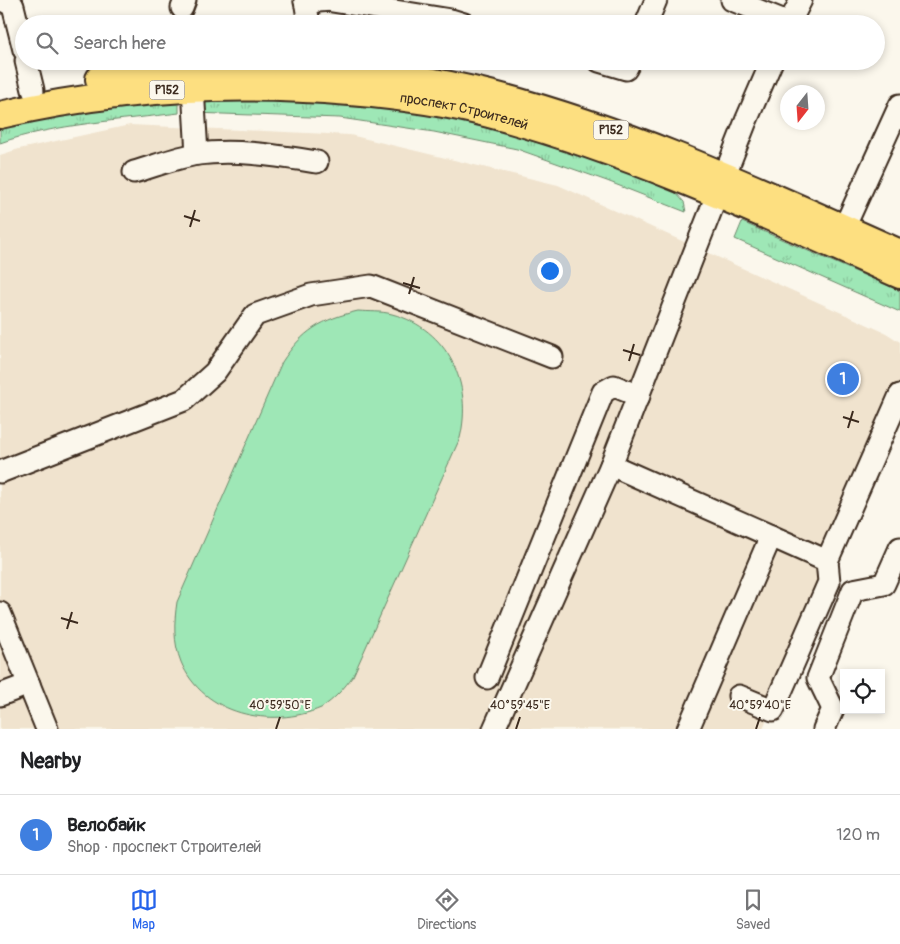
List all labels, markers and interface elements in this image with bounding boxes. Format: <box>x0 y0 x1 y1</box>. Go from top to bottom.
search box <box>15 15 885 70</box>
icon: search <box>33 29 61 57</box>
text: Search here <box>73 31 166 55</box>
road number: Р152 <box>150 80 184 100</box>
north arrow <box>780 85 825 130</box>
street label: проспект Строителей <box>399 89 530 134</box>
road number: Р152 <box>594 120 628 140</box>
your location <box>537 258 563 284</box>
pin: 1 <box>827 360 859 398</box>
map controls <box>840 669 885 714</box>
button: locate <box>840 669 885 714</box>
text: 40°59'50"E <box>249 698 311 713</box>
text: 40°59'45"E <box>490 698 550 713</box>
text: 40°59'40"E <box>729 698 791 713</box>
text: Nearby <box>20 748 81 775</box>
text: Велобайк <box>67 813 146 837</box>
text: 1 <box>33 825 39 845</box>
text: 120 m <box>836 825 880 845</box>
text: Shop · проспект Строителей <box>67 837 261 857</box>
tab: Map <box>130 886 158 933</box>
tab: Directions <box>417 886 476 933</box>
tab: Saved <box>736 886 770 933</box>

